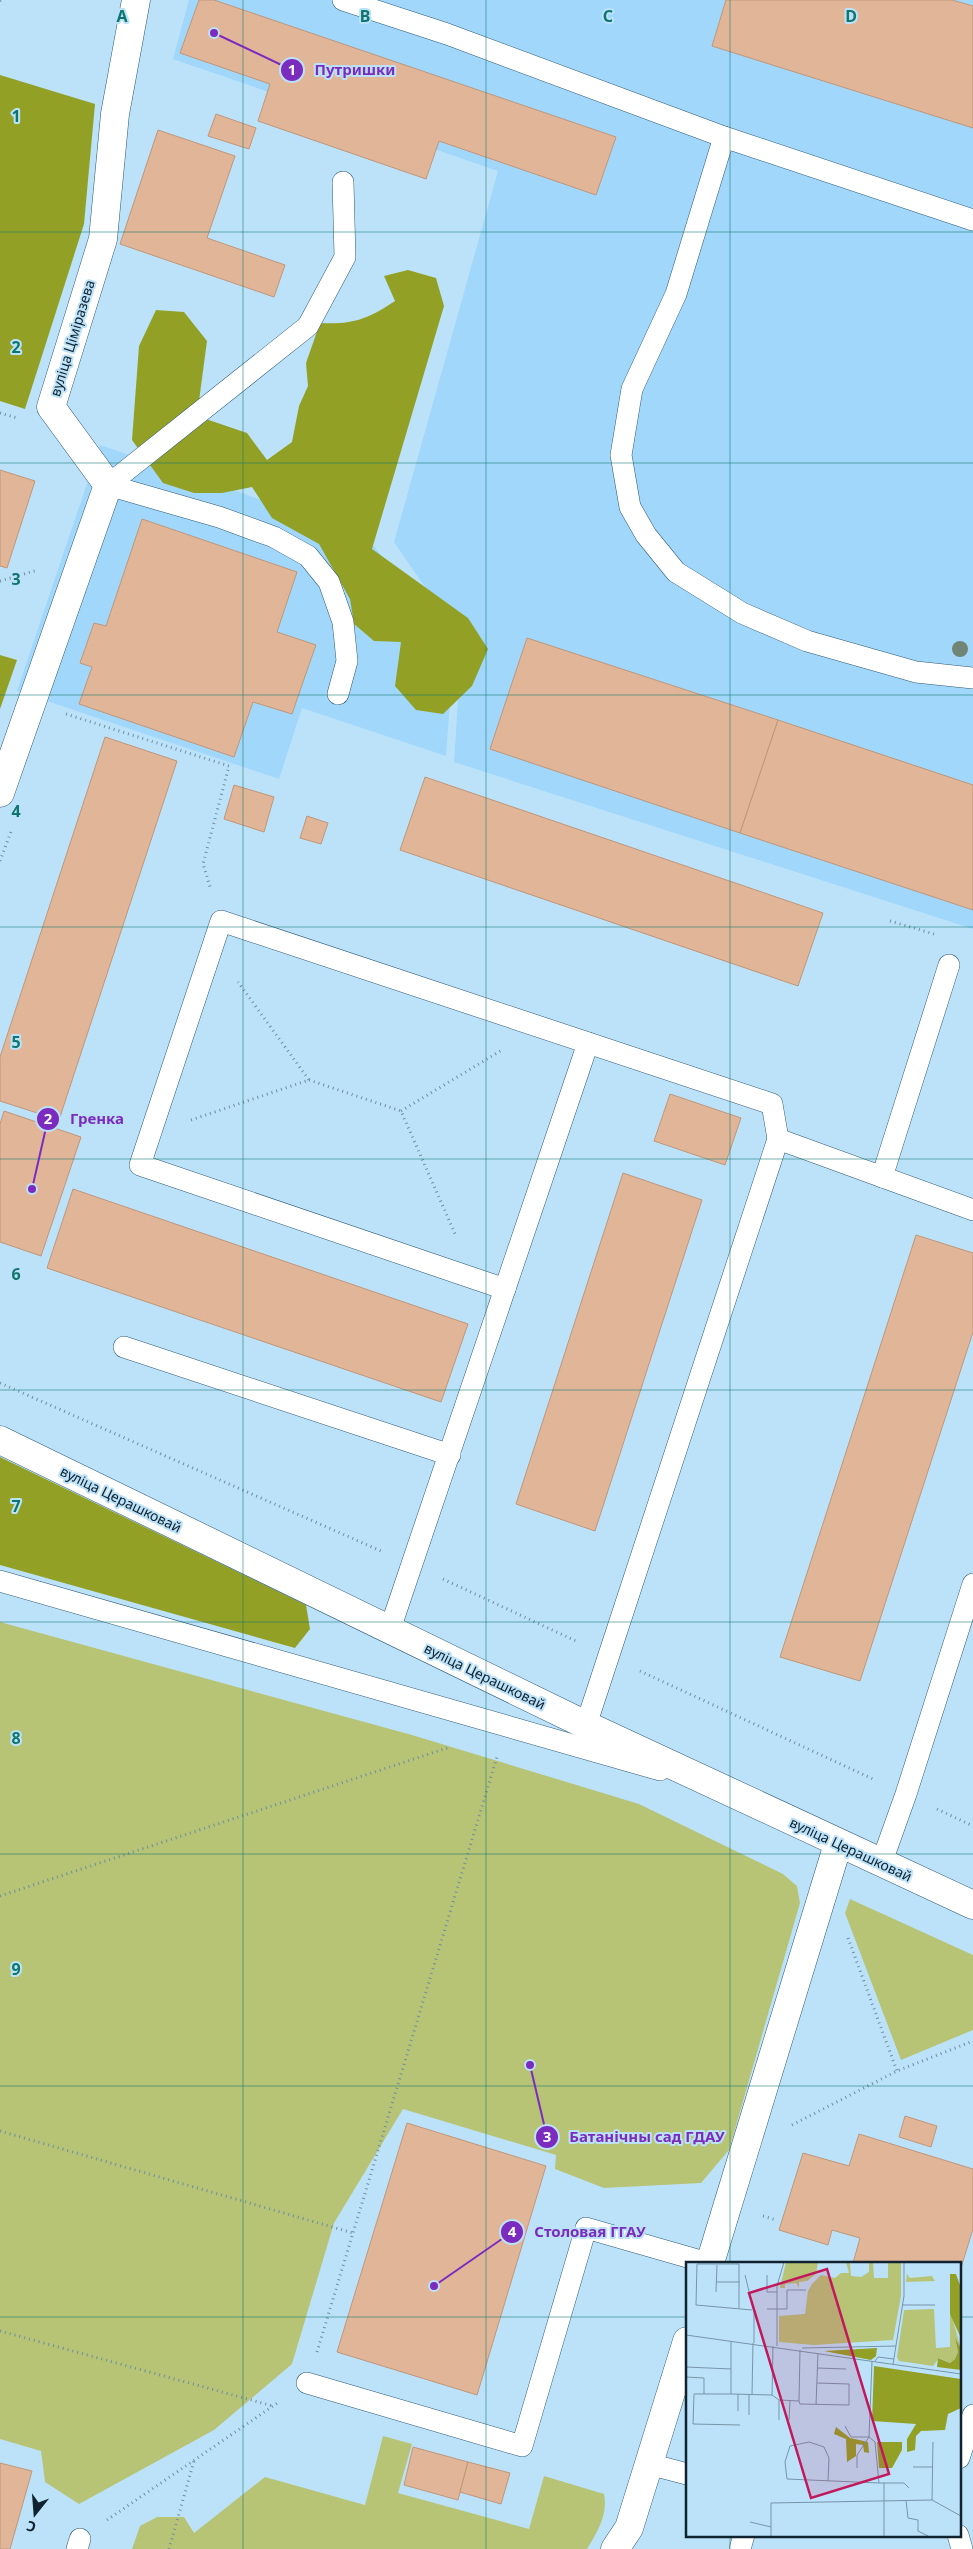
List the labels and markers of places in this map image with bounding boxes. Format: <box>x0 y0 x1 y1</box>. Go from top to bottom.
callout: Путришки <box>280 55 406 85</box>
callout: Гренка <box>35 1104 134 1134</box>
callout: Батанічны сад ГДАУ <box>535 2122 735 2152</box>
callout: Столовая ГГАУ <box>500 2217 656 2247</box>

